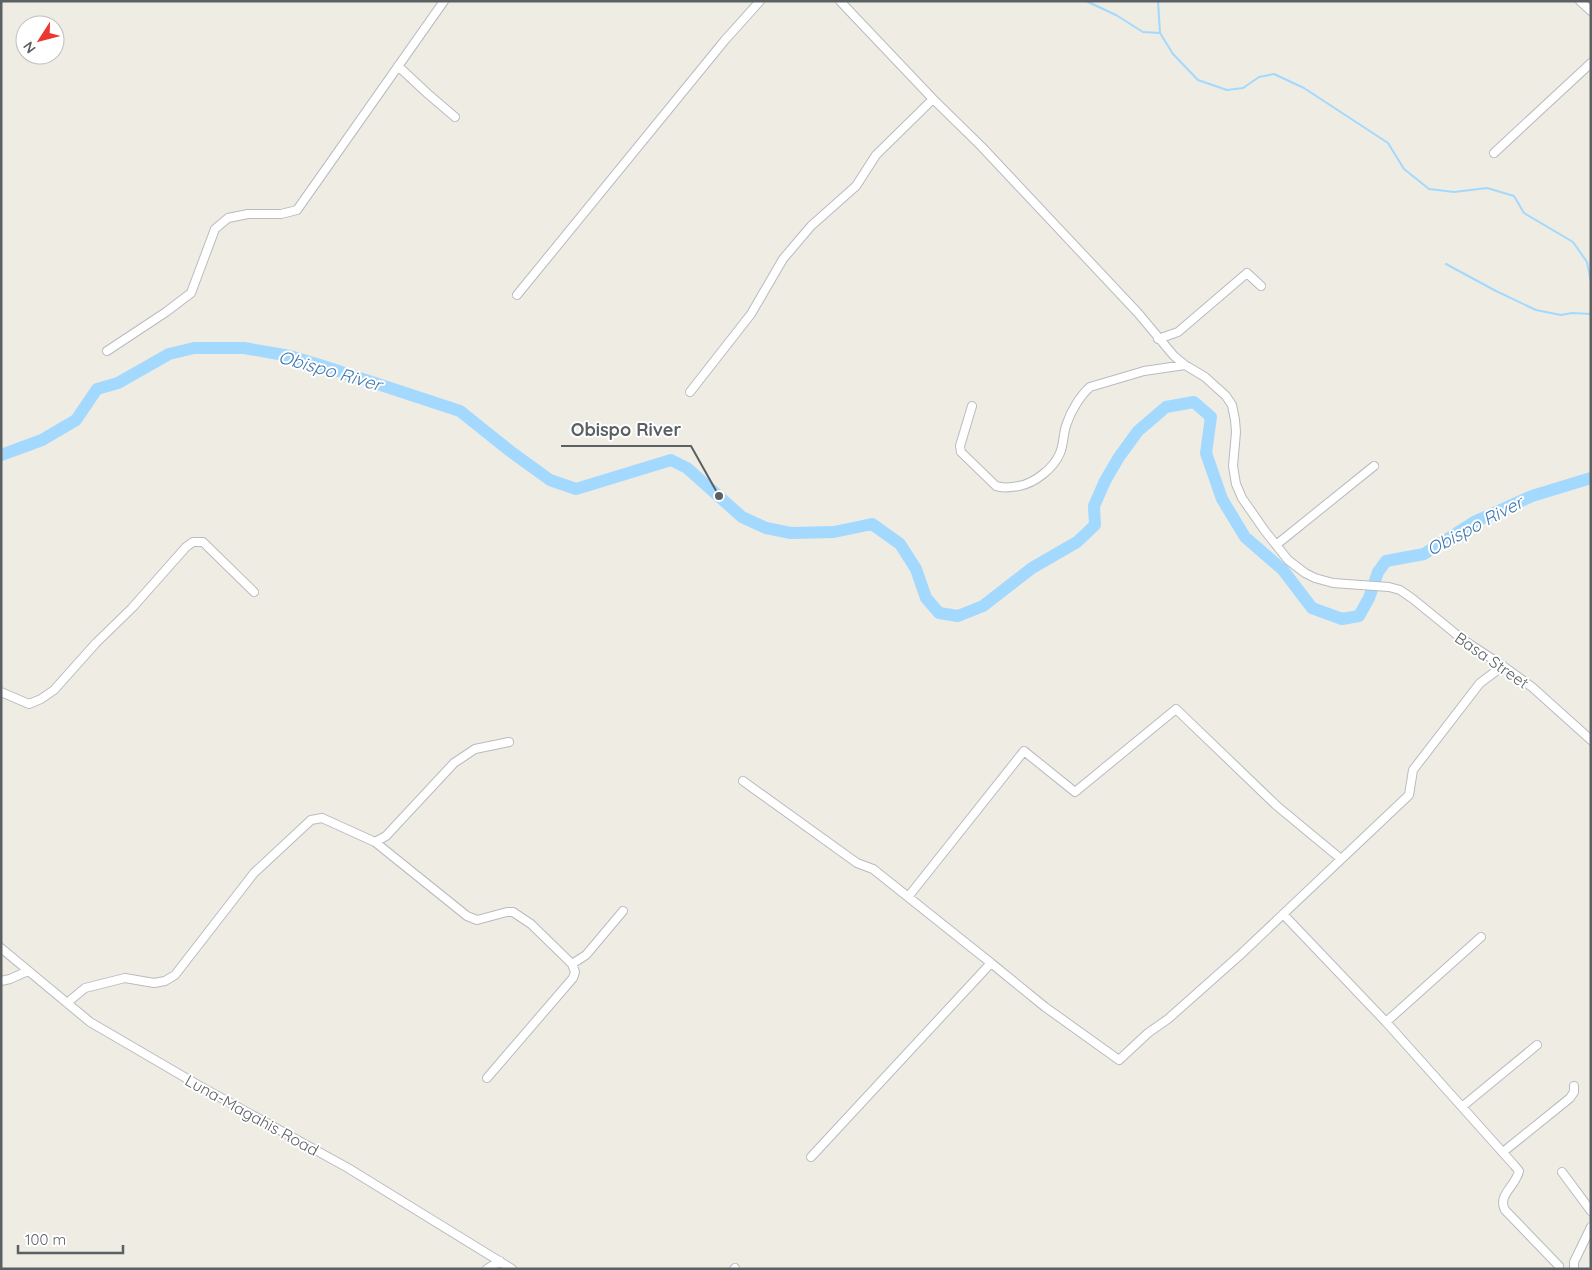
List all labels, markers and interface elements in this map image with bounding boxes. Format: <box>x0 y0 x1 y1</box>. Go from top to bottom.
north arrow <box>15 15 65 65</box>
text: N <box>19 38 40 57</box>
water label: Obispo River <box>276 345 386 397</box>
callout: Obispo River <box>561 413 691 446</box>
text: Obispo River <box>571 418 681 441</box>
water label: Obispo River <box>1423 490 1529 561</box>
street label: Basa Street <box>1451 627 1533 693</box>
street label: Luna-Magahis Road <box>182 1070 322 1160</box>
scale bar <box>18 1222 122 1254</box>
text: 100 m <box>25 1230 66 1249</box>

